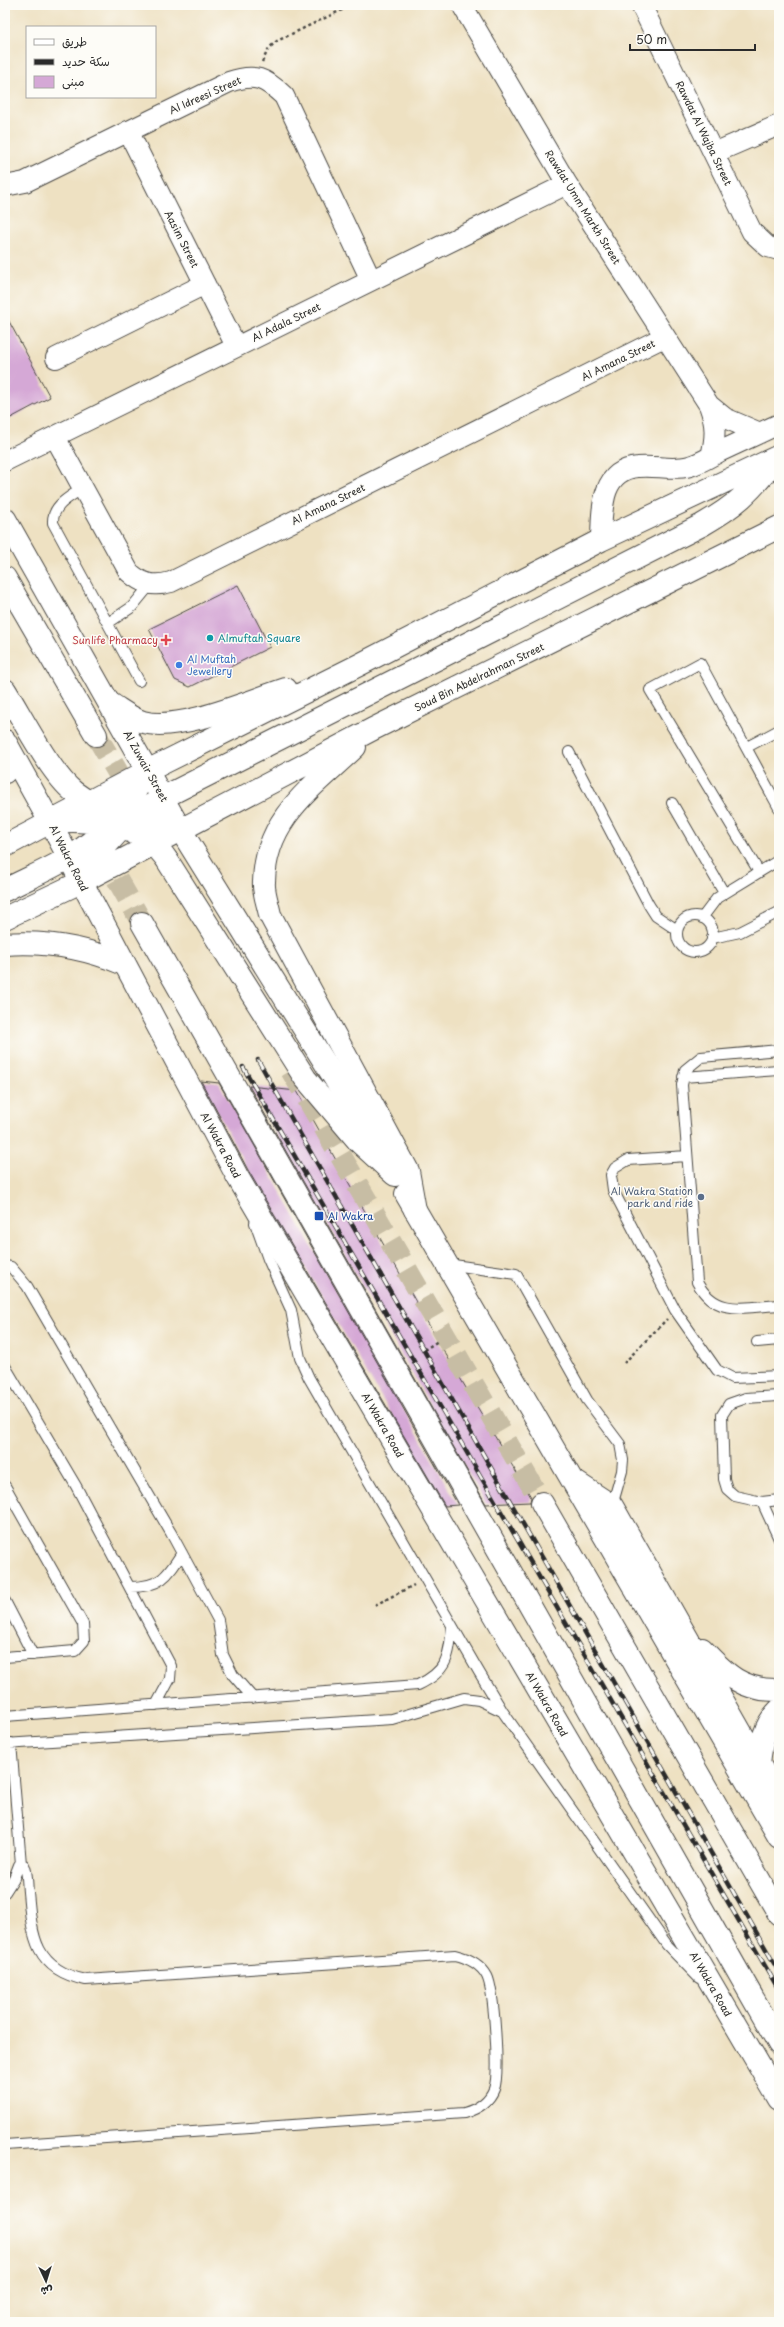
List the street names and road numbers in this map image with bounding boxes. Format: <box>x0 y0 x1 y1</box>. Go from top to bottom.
street label: Al Idreesi Street <box>166 72 243 117</box>
street label: Rawdat Al Wajba Street <box>673 78 736 188</box>
street label: Rawdat Umm Markh Street <box>542 147 625 267</box>
street label: Aasim Street <box>162 208 203 270</box>
street label: Al Adala Street <box>249 298 323 345</box>
street label: Al Amana Street <box>578 335 657 384</box>
street label: Al Amana Street <box>288 479 367 528</box>
street label: Soud Bin Abdelrahman Street <box>411 638 546 715</box>
street label: Al Zuwair Street <box>121 727 172 804</box>
street label: Al Wakra Road <box>46 822 93 894</box>
street label: Al Wakra Road <box>198 1109 245 1181</box>
street label: Al Wakra Road <box>359 1389 408 1460</box>
street label: Al Wakra Road <box>523 1668 572 1739</box>
street label: Al Wakra Road <box>687 1948 736 2019</box>

